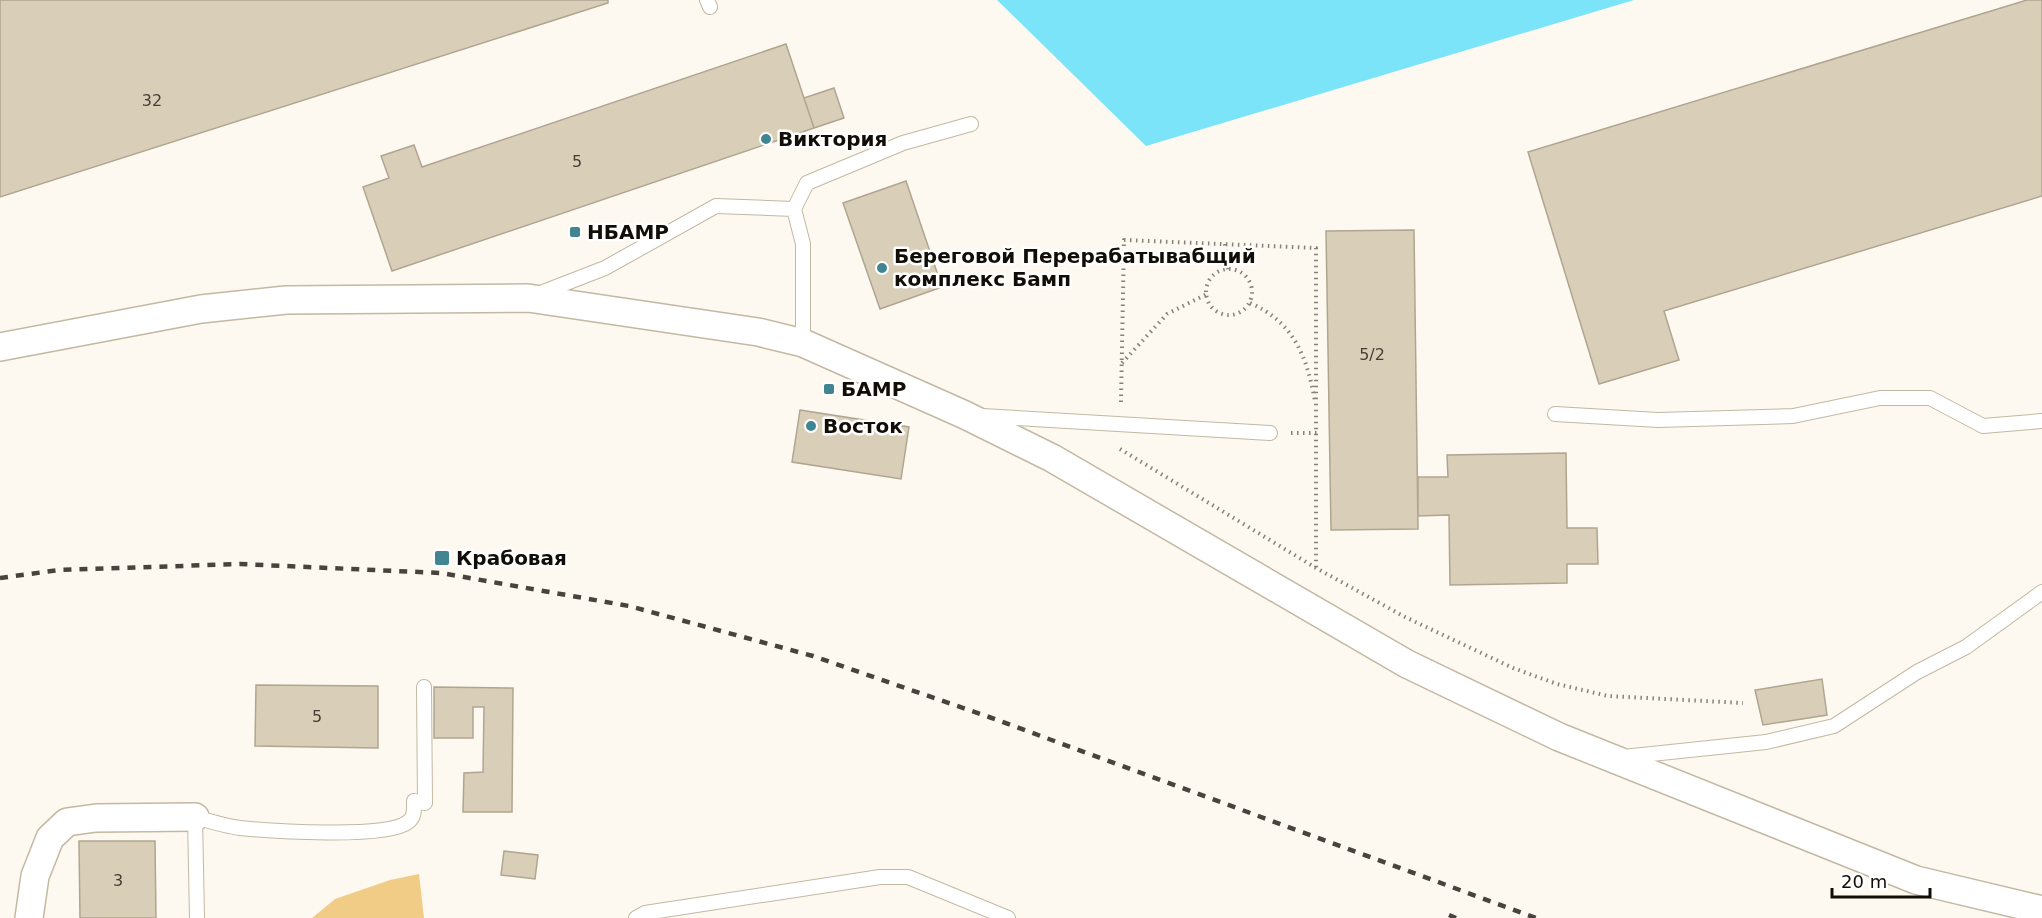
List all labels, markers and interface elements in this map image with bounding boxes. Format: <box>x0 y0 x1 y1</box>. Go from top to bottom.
house number: 32 <box>142 91 162 110</box>
place label: Виктория <box>778 127 887 151</box>
marker: Виктория <box>759 132 773 146</box>
house number: 5 <box>572 152 582 171</box>
place label: НБАМР <box>587 220 669 244</box>
marker: НБАМР <box>568 225 582 239</box>
place label: Береговой Перерабатывабщий комплекс Бамп <box>894 244 1256 291</box>
marker: Береговой Перерабатывабщий комплекс Бамп <box>875 261 889 275</box>
house number: 5/2 <box>1359 345 1385 364</box>
place label: БАМР <box>841 377 906 401</box>
marker: БАМР <box>822 382 836 396</box>
place label: Восток <box>823 414 903 438</box>
marker: Восток <box>804 419 818 433</box>
place label: Крабовая <box>456 546 567 570</box>
marker: Крабовая <box>433 549 451 567</box>
house number: 5 <box>312 707 322 726</box>
scale bar <box>1832 861 1930 899</box>
house number: 3 <box>113 871 123 890</box>
text: 20 m <box>1841 871 1887 892</box>

